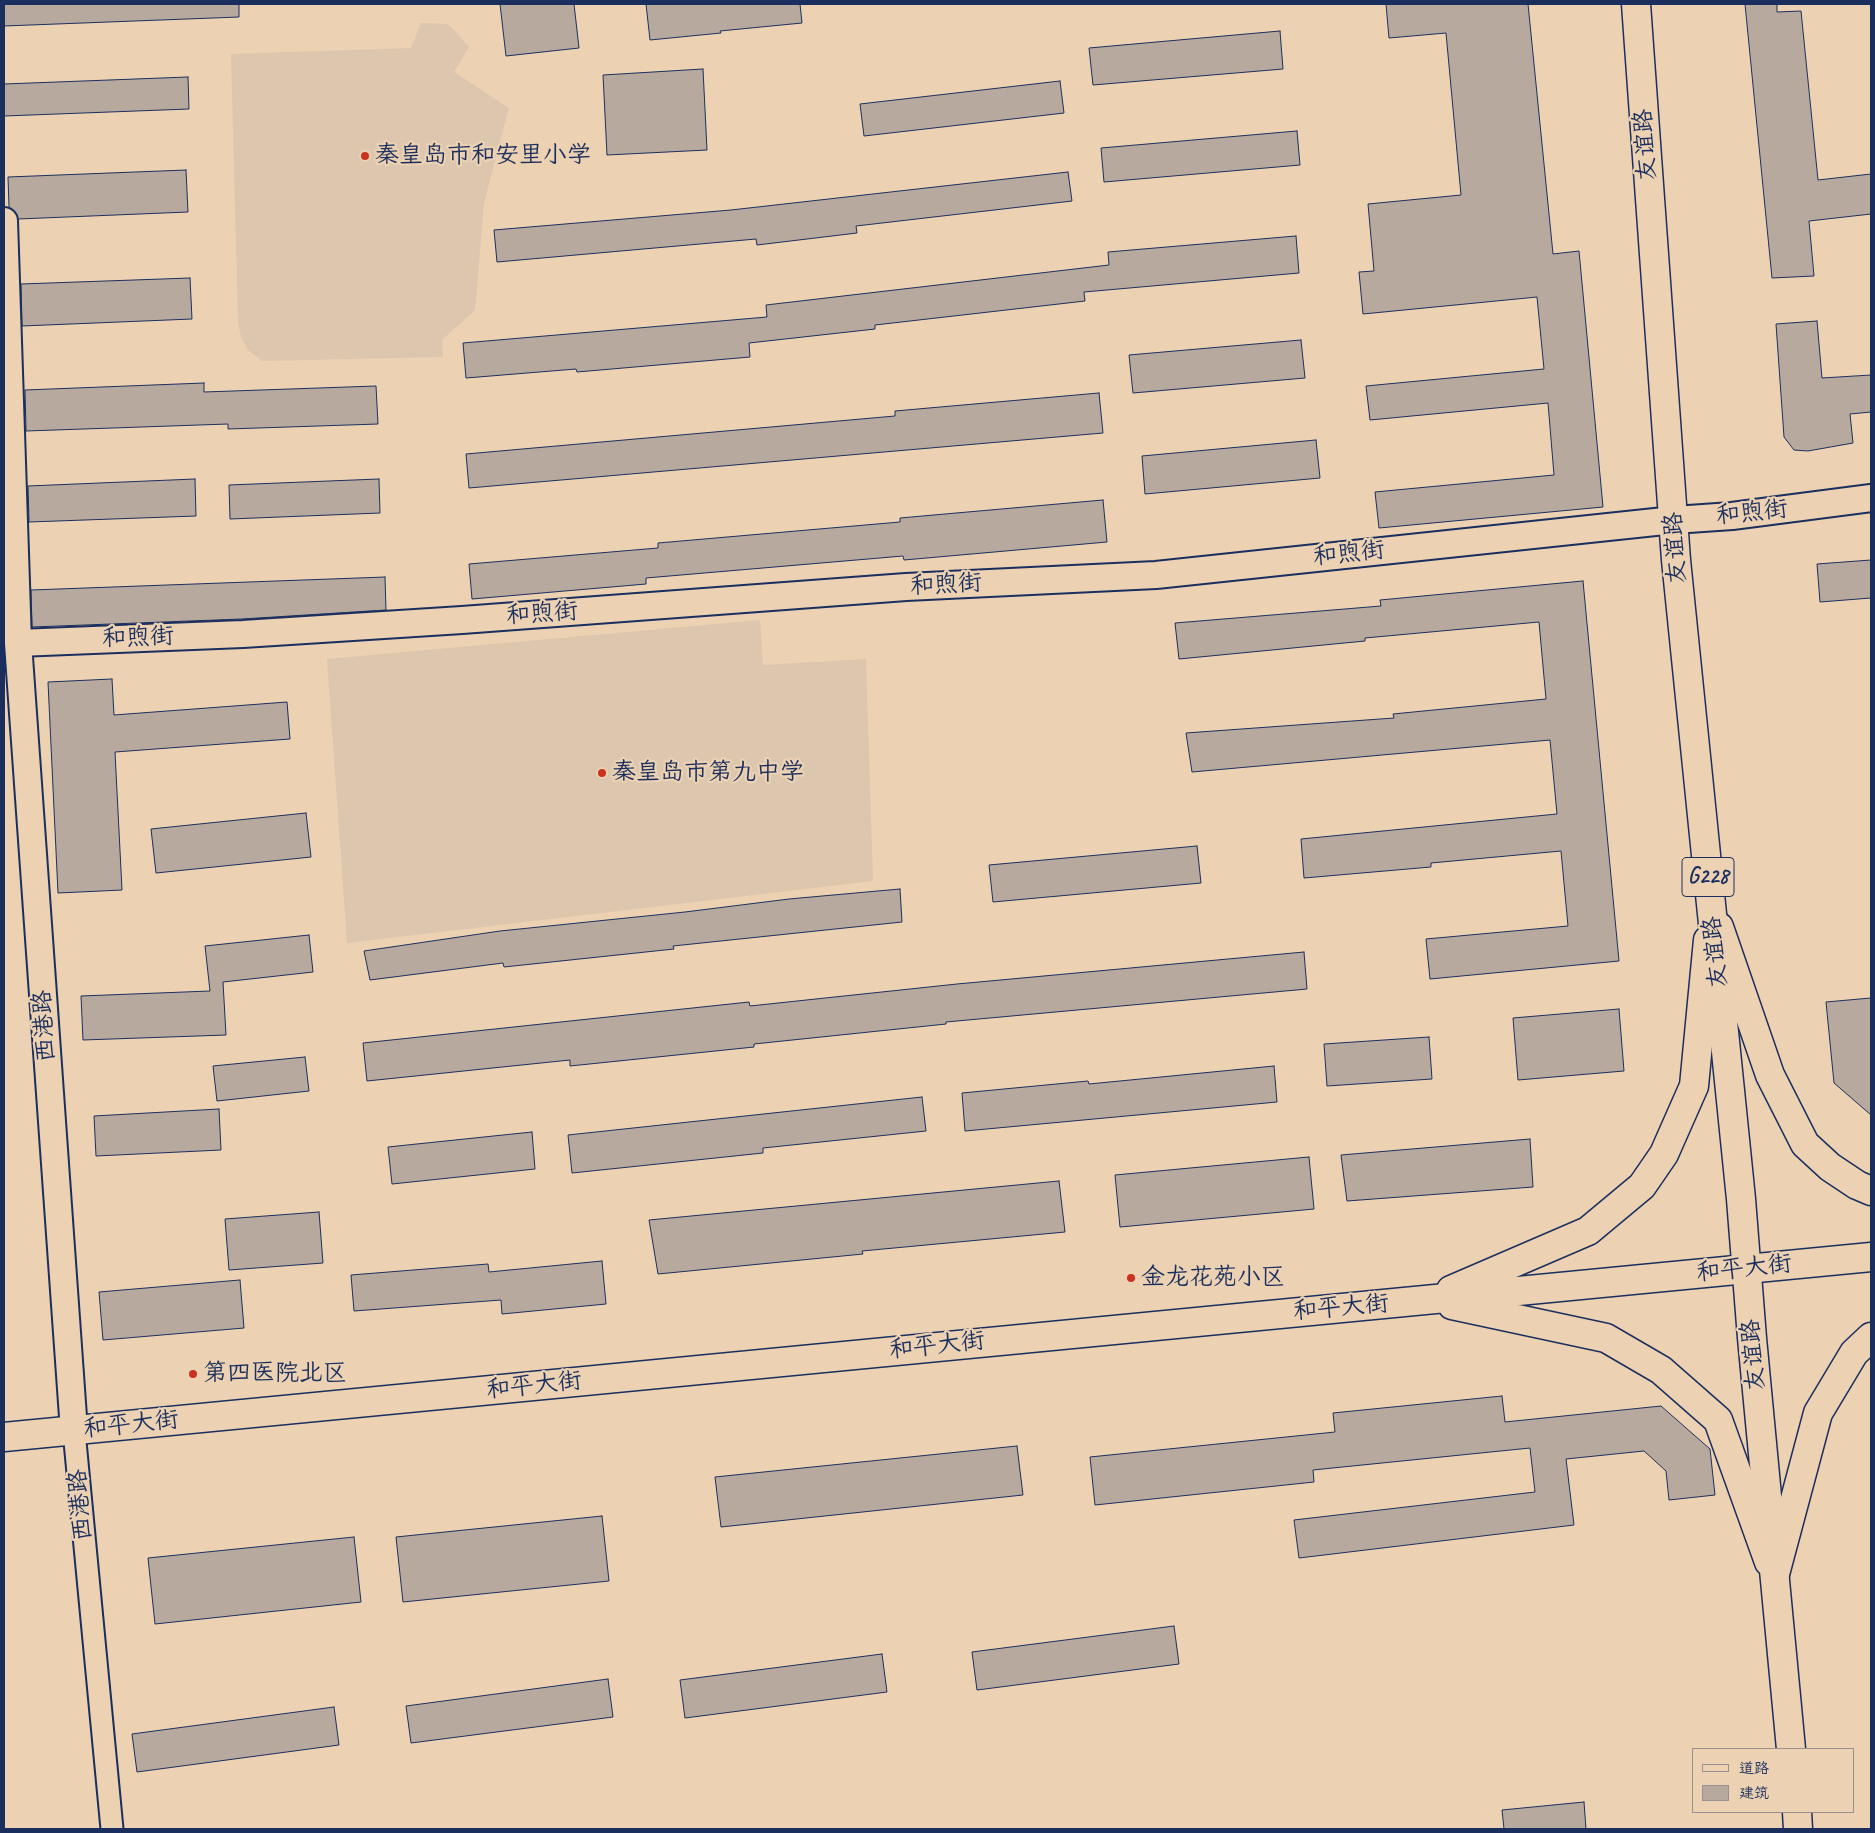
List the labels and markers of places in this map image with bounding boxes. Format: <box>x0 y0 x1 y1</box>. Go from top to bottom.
place label: 秦皇岛市和安里小学 <box>375 142 591 170</box>
marker: 秦皇岛市和安里小学 <box>359 150 371 162</box>
place label: 秦皇岛市第九中学 <box>612 759 804 787</box>
marker: 秦皇岛市第九中学 <box>596 767 608 779</box>
place label: 金龙花苑小区 <box>1141 1264 1285 1292</box>
marker: 金龙花苑小区 <box>1125 1272 1137 1284</box>
place label: 第四医院北区 <box>203 1360 347 1388</box>
marker: 第四医院北区 <box>187 1368 199 1380</box>

